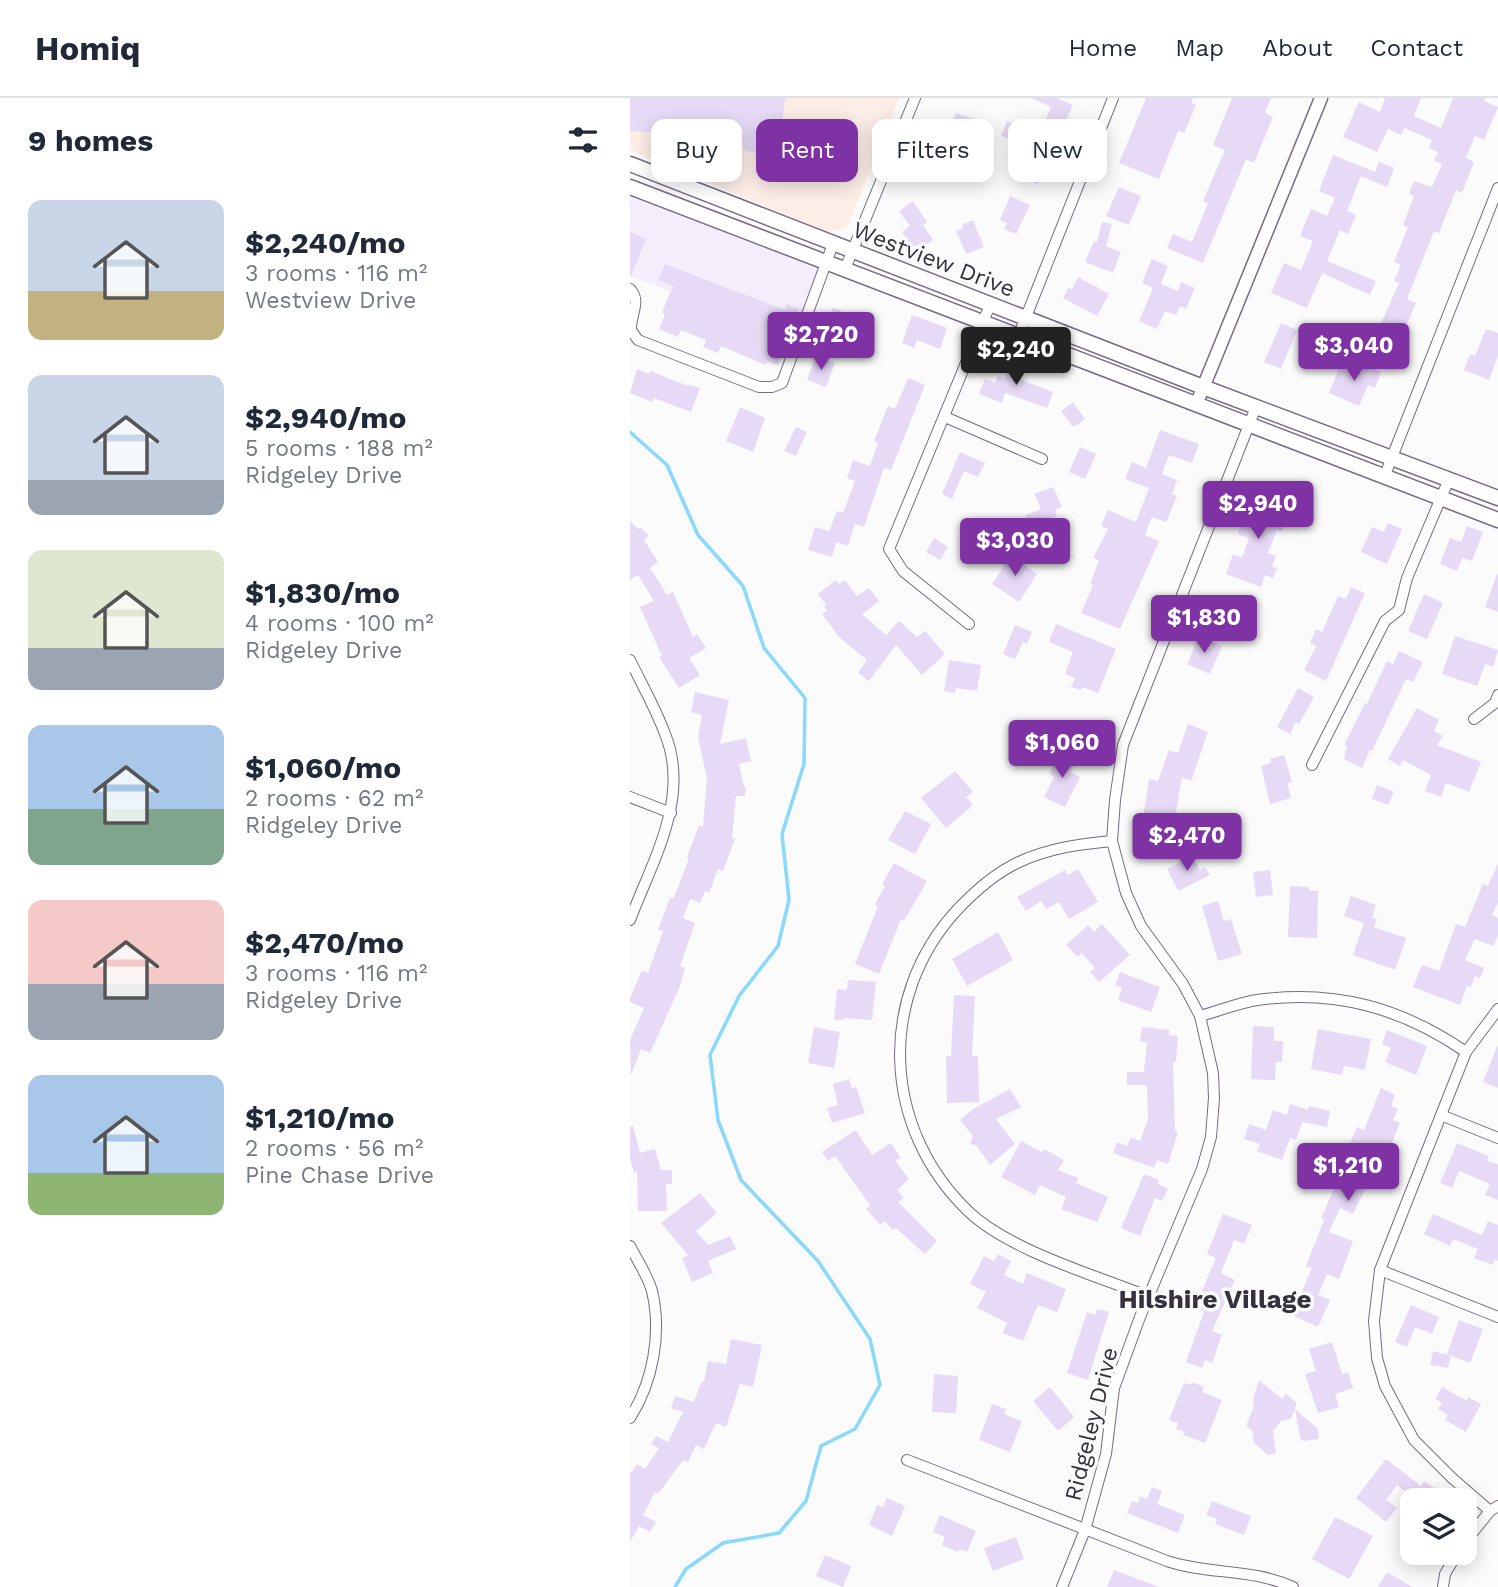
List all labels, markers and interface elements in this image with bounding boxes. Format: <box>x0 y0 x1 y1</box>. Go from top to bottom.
text: Homiq <box>35 29 141 68</box>
text: Home <box>1069 34 1137 62</box>
text: Map <box>1175 34 1224 62</box>
text: About <box>1262 34 1332 62</box>
text: Contact <box>1370 34 1463 62</box>
chip: Buy <box>651 119 742 182</box>
chip: Rent <box>756 119 858 182</box>
chip: Filters <box>872 119 994 182</box>
chip: New <box>1008 119 1107 182</box>
icon: filters <box>564 121 602 159</box>
text: 9 homes <box>28 123 153 158</box>
street label: Westview Drive <box>849 216 1019 303</box>
text: $2,240/mo <box>245 225 406 260</box>
icon: home <box>84 228 168 312</box>
text: 3 rooms · 116 m² <box>245 260 427 287</box>
text: Westview Drive <box>245 287 416 314</box>
pin: $2,720 <box>764 313 878 372</box>
text: $2,720 <box>783 321 859 348</box>
pin: $3,040 <box>1297 324 1411 383</box>
pin: $2,240 <box>959 328 1073 387</box>
text: $3,040 <box>1314 332 1394 359</box>
text: $2,240 <box>977 336 1055 363</box>
text: $2,940/mo <box>245 400 407 435</box>
icon: home <box>84 403 168 487</box>
text: 5 rooms · 188 m² <box>245 435 433 462</box>
text: Ridgeley Drive <box>245 462 402 489</box>
pin: $2,940 <box>1201 482 1315 541</box>
text: $2,940 <box>1219 490 1297 517</box>
pin: $3,030 <box>958 518 1072 578</box>
text: $3,030 <box>976 527 1054 554</box>
text: $1,830/mo <box>245 575 400 610</box>
icon: home <box>84 578 168 662</box>
pin: $1,830 <box>1147 596 1261 655</box>
text: $1,830 <box>1167 604 1241 631</box>
text: 4 rooms · 100 m² <box>245 610 434 637</box>
text: Ridgeley Drive <box>245 637 402 664</box>
pin: $1,060 <box>1005 720 1119 780</box>
text: $1,060 <box>1025 729 1099 756</box>
text: $1,060/mo <box>245 750 401 785</box>
icon: home <box>84 753 168 837</box>
text: 2 rooms · 62 m² <box>245 785 423 812</box>
text: Ridgeley Drive <box>245 812 402 839</box>
pin: $2,470 <box>1130 814 1244 873</box>
text: $2,470 <box>1149 822 1225 849</box>
text: $2,470/mo <box>245 925 404 960</box>
icon: home <box>84 928 168 1012</box>
text: 3 rooms · 116 m² <box>245 960 427 987</box>
text: Ridgeley Drive <box>245 987 402 1014</box>
text: $1,210/mo <box>245 1100 395 1135</box>
icon: home <box>84 1103 168 1187</box>
text: 2 rooms · 56 m² <box>245 1135 423 1162</box>
pin: $1,210 <box>1291 1144 1405 1203</box>
text: $1,210 <box>1313 1152 1383 1179</box>
text: Pine Chase Drive <box>245 1162 434 1189</box>
district label: Hilshire Village <box>1118 1284 1312 1314</box>
street label: Ridgeley Drive <box>1059 1345 1124 1504</box>
map controls <box>1400 1488 1477 1565</box>
button: layers <box>1400 1488 1477 1565</box>

